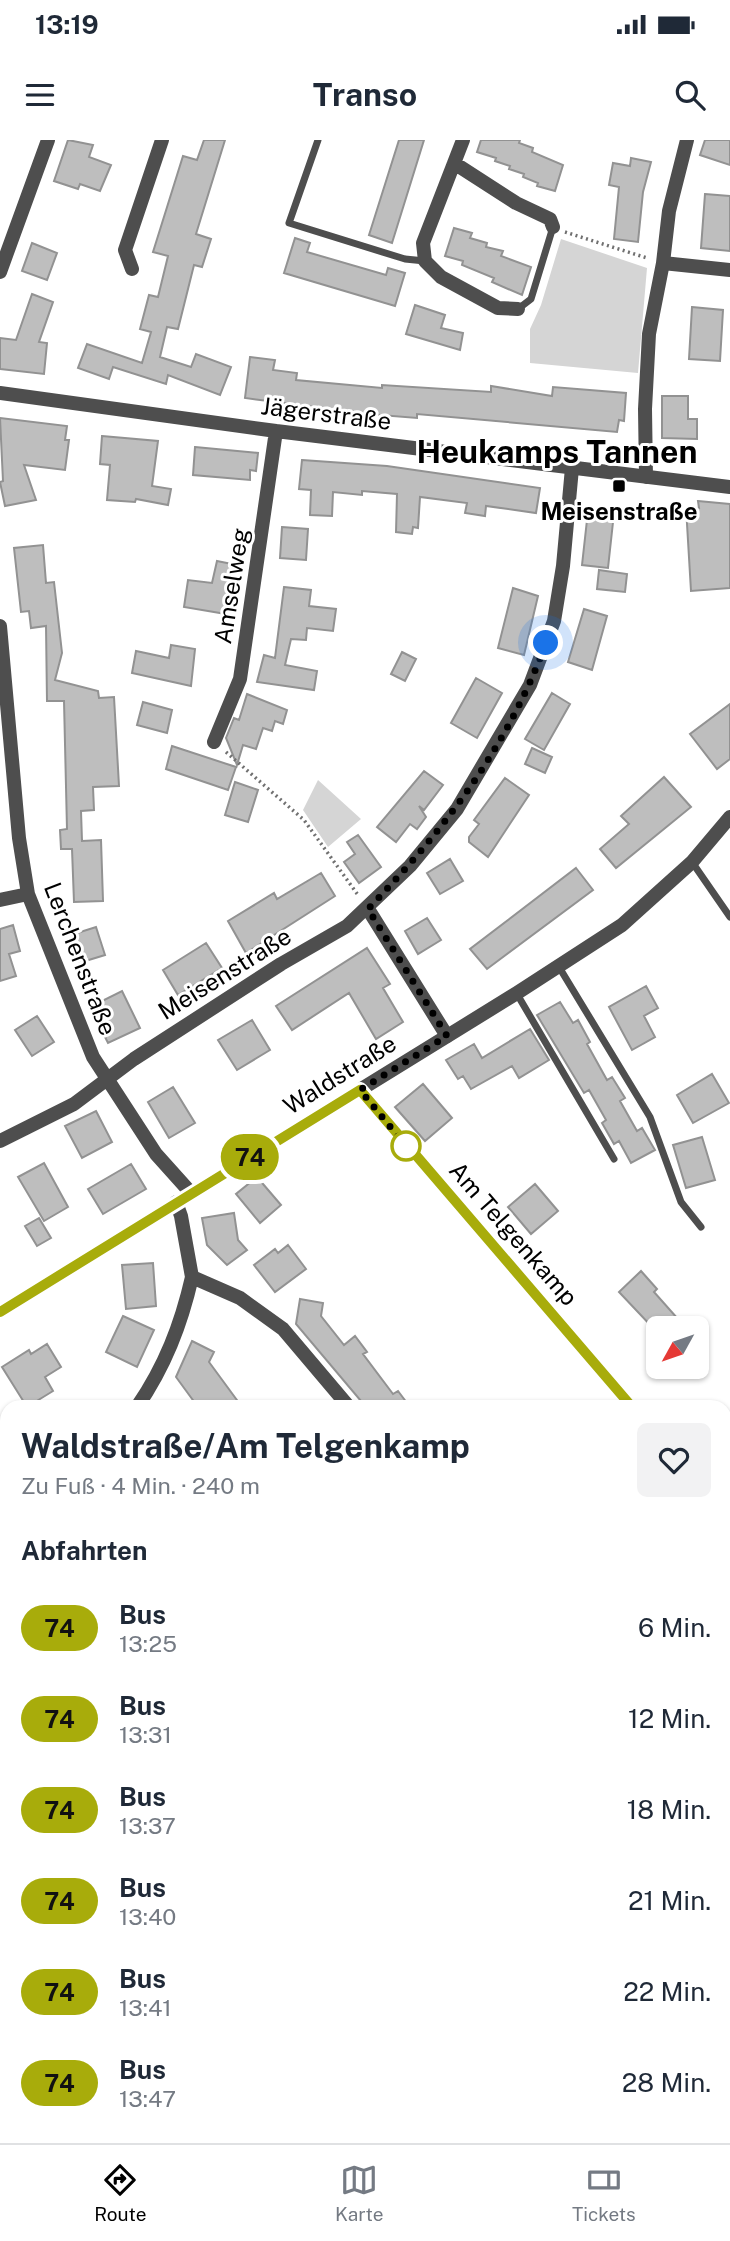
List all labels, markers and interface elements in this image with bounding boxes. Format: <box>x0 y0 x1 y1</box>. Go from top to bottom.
text: 13:19 <box>35 9 99 40</box>
icon: menu <box>21 76 59 114</box>
text: Transo <box>313 76 417 113</box>
icon: search <box>671 76 709 114</box>
street label: Jägerstraße <box>259 391 393 435</box>
district label: Heukamps Tannen <box>417 433 697 470</box>
marker: Meisenstraße <box>611 478 627 494</box>
place label: Meisenstraße <box>540 497 698 525</box>
street label: Amselweg <box>208 526 254 646</box>
your location <box>528 625 563 660</box>
street label: Lerchenstraße <box>39 878 123 1039</box>
street label: Meisenstraße <box>153 921 296 1025</box>
street label: Waldstraße <box>278 1029 401 1120</box>
unlabelled marker <box>391 1131 421 1161</box>
line badge: 74 <box>218 1134 282 1180</box>
text: 74 <box>235 1143 265 1171</box>
street label: Am Telgenkamp <box>444 1156 584 1311</box>
north arrow <box>646 1316 709 1379</box>
map controls <box>646 1316 709 1379</box>
button: heart <box>637 1423 711 1497</box>
text: Waldstraße/Am Telgenkamp <box>21 1427 470 1465</box>
text: Zu Fuß · 4 Min. · 240 m <box>21 1472 260 1499</box>
text: Abfahrten <box>21 1535 147 1566</box>
text: Bus <box>119 1599 166 1630</box>
text: 6 Min. <box>638 1612 711 1643</box>
text: 74 <box>44 1614 75 1642</box>
text: 13:25 <box>119 1630 177 1657</box>
text: Bus <box>119 1690 166 1721</box>
text: 12 Min. <box>628 1703 711 1734</box>
text: 74 <box>44 1705 75 1733</box>
text: 13:31 <box>119 1721 172 1748</box>
text: Bus <box>119 1781 166 1812</box>
text: 18 Min. <box>627 1794 711 1825</box>
text: 74 <box>44 1796 75 1824</box>
text: 13:37 <box>119 1812 176 1839</box>
text: Bus <box>119 1872 166 1903</box>
text: 21 Min. <box>628 1885 711 1916</box>
text: 74 <box>44 1887 75 1915</box>
text: 13:40 <box>119 1903 176 1930</box>
text: Bus <box>119 1963 166 1994</box>
text: 22 Min. <box>623 1976 711 2007</box>
text: 74 <box>44 1978 75 2006</box>
text: 13:41 <box>119 1994 172 2021</box>
text: Bus <box>119 2054 166 2085</box>
text: 28 Min. <box>622 2067 711 2098</box>
text: 74 <box>44 2069 75 2097</box>
text: 13:47 <box>119 2085 176 2112</box>
tab: Route <box>94 2161 146 2225</box>
tab: Karte <box>335 2161 383 2225</box>
tab: Tickets <box>572 2161 636 2225</box>

